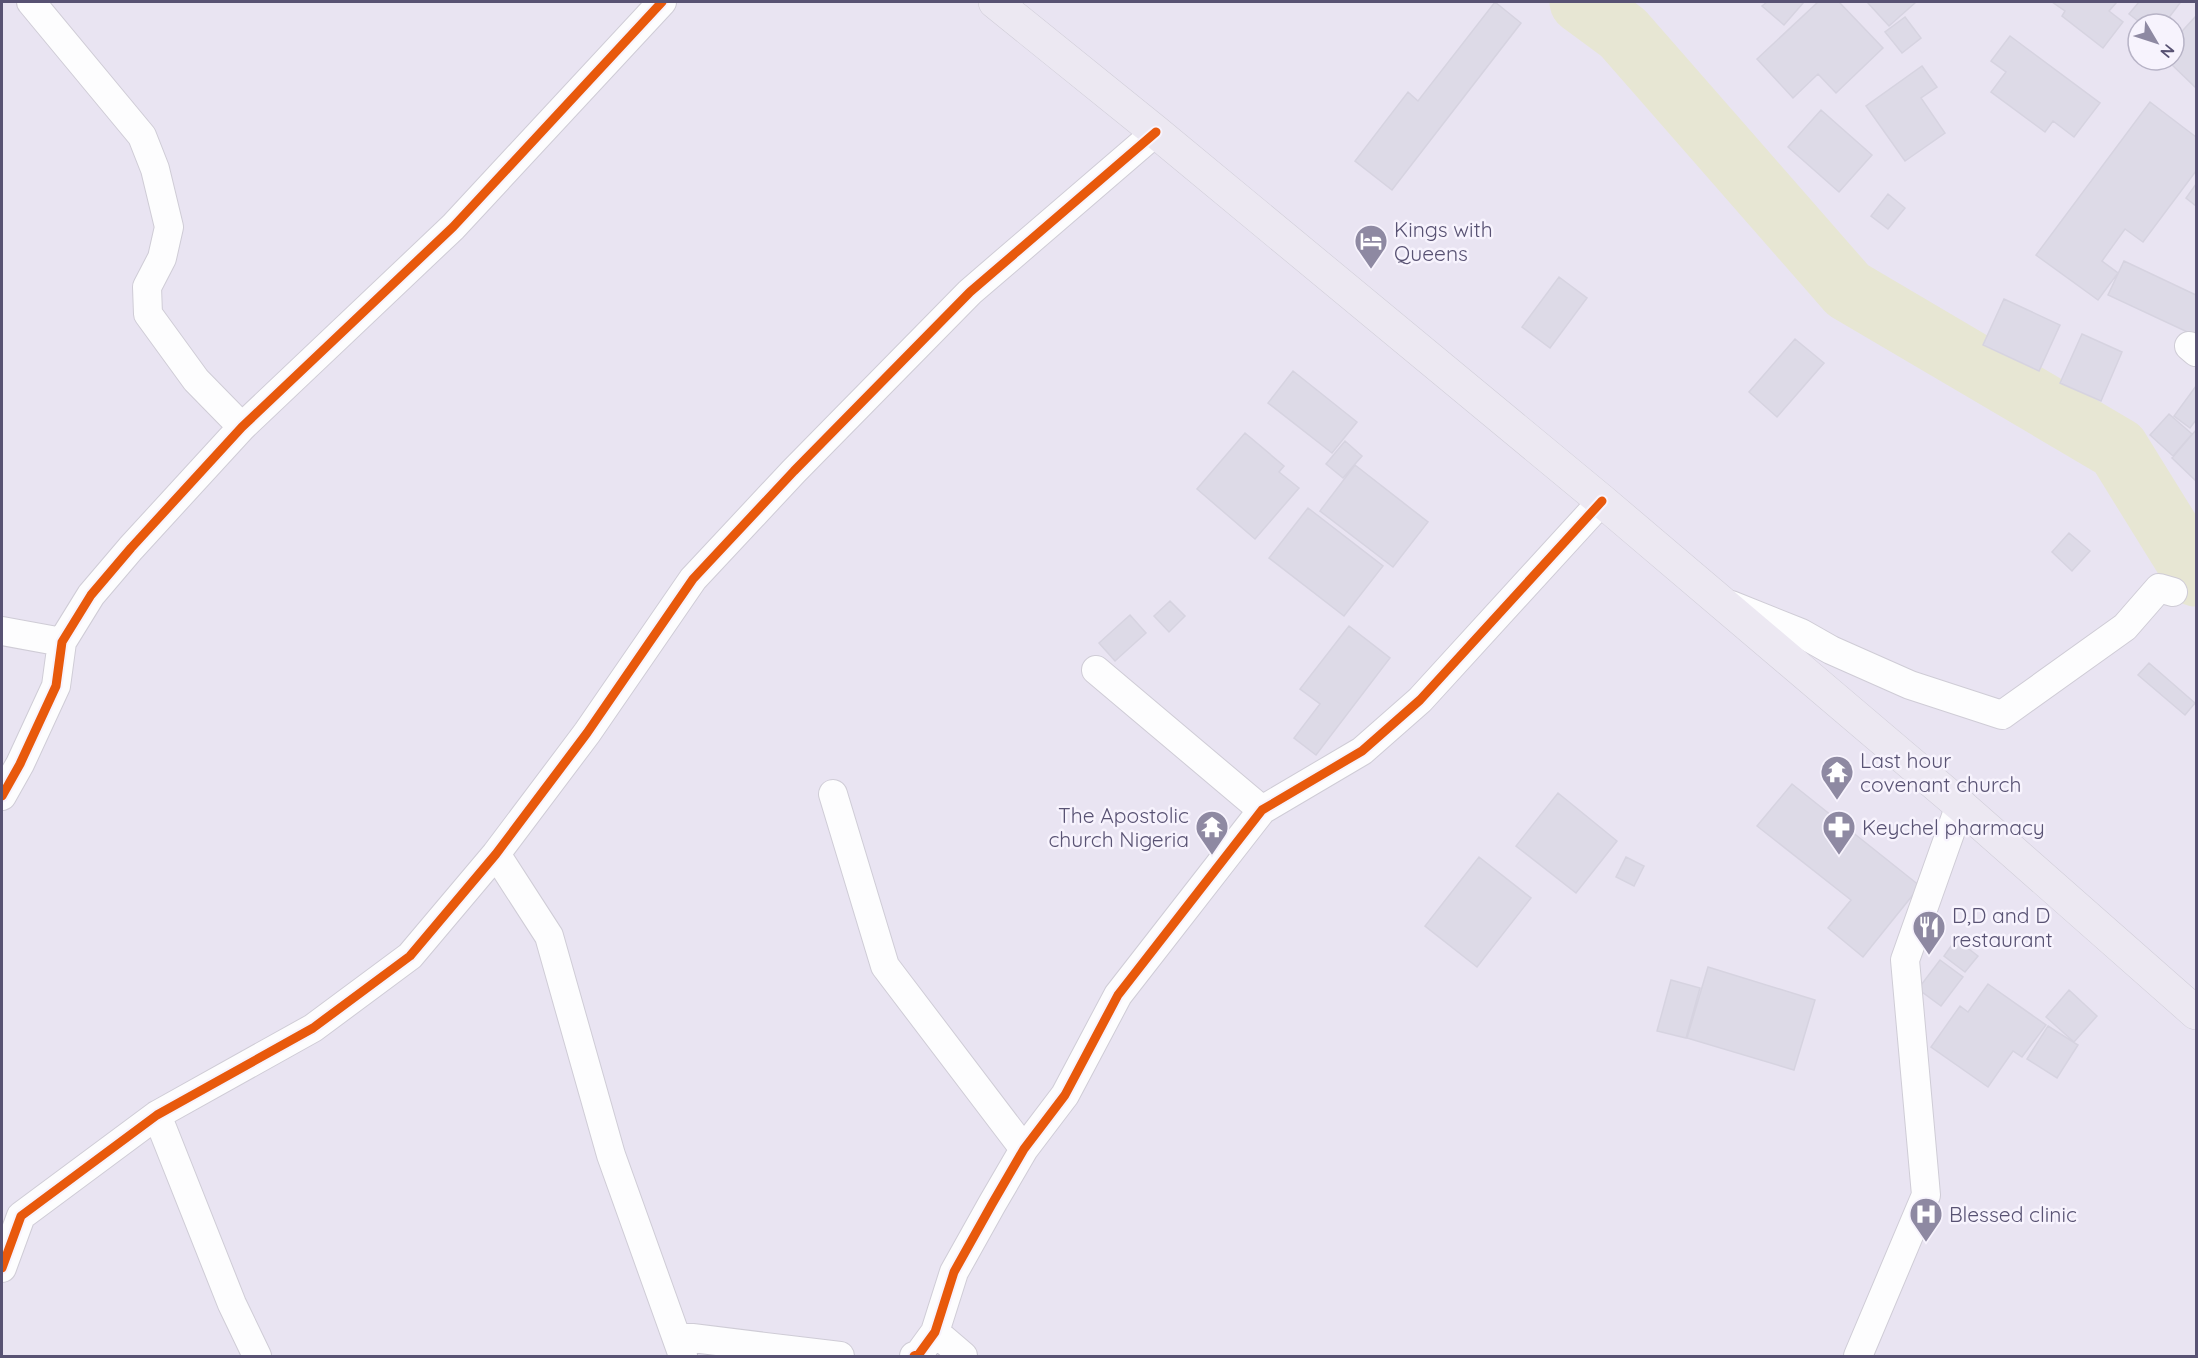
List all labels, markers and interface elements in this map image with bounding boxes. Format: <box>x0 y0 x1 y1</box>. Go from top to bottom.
north arrow <box>2126 12 2186 72</box>
text: N <box>2156 41 2179 62</box>
place label: Kings with Queens <box>1394 216 1493 266</box>
hotel icon: Kings with Queens <box>1353 223 1389 270</box>
place label: Last hour covenant church <box>1860 747 2021 797</box>
temple icon: Last hour covenant church <box>1819 754 1855 801</box>
place label: The Apostolic church Nigeria <box>1048 802 1189 852</box>
temple icon: The Apostolic church Nigeria <box>1194 809 1230 856</box>
pharmacy icon: Keychel pharmacy <box>1821 809 1857 856</box>
place label: Keychel pharmacy <box>1862 814 2045 840</box>
place label: D,D and D restaurant <box>1952 902 2053 952</box>
restaurant icon: D,D and D restaurant <box>1911 909 1947 956</box>
hospital icon: Blessed clinic <box>1908 1196 1944 1243</box>
place label: Blessed clinic <box>1949 1201 2077 1227</box>

